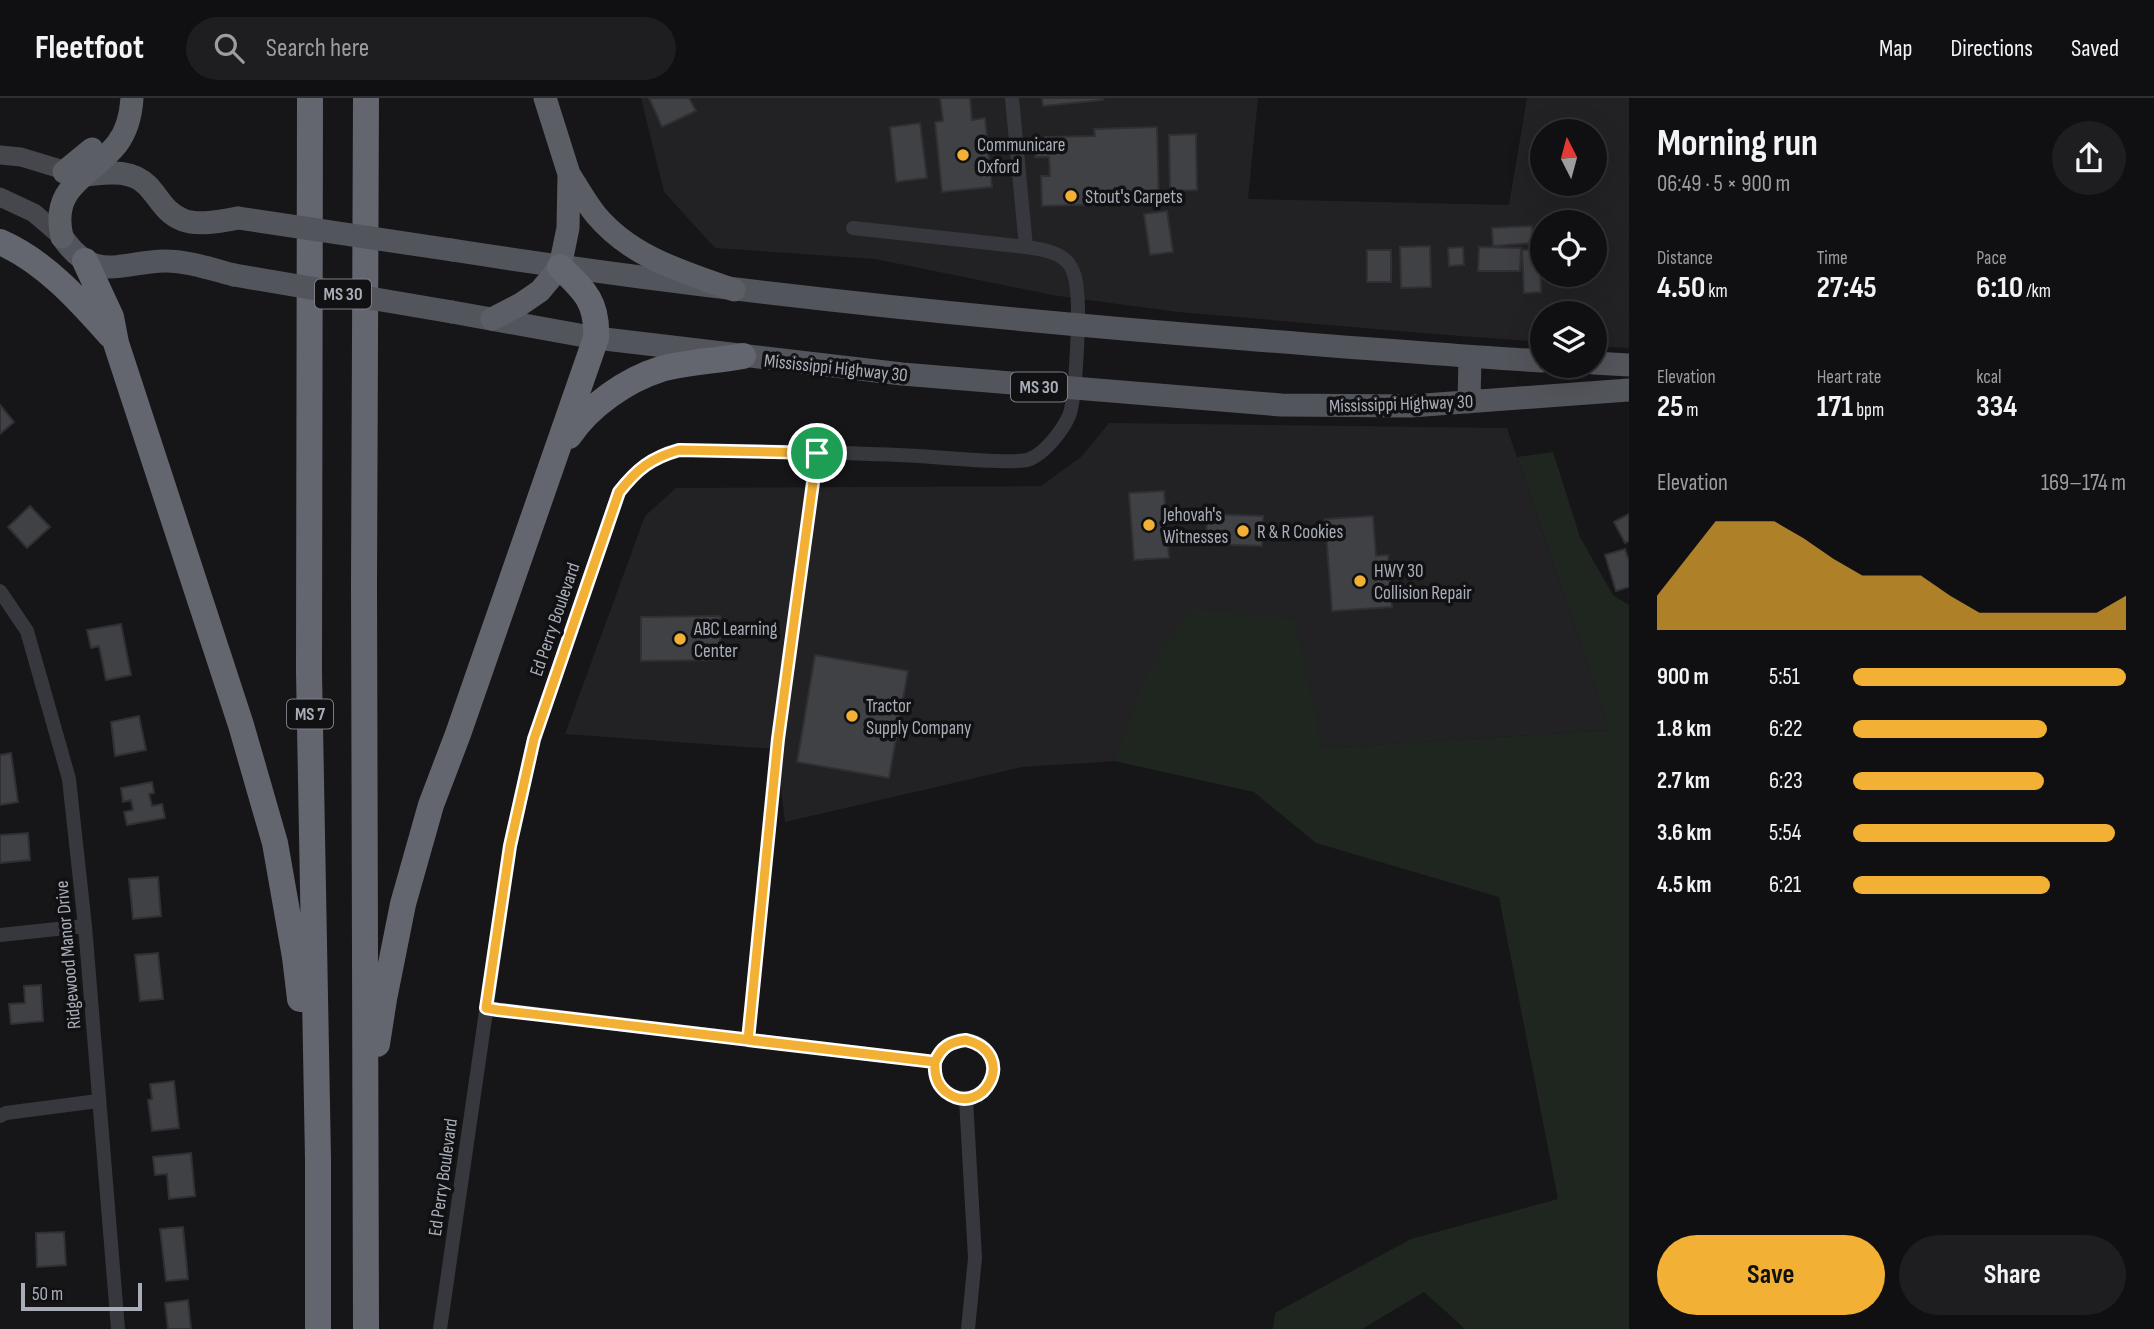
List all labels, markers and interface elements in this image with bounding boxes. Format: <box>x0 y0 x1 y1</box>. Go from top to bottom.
search box <box>186 17 676 80</box>
text: Fleetfoot <box>35 28 144 68</box>
icon: search <box>210 29 248 67</box>
text: Search here <box>266 33 369 64</box>
text: Map <box>1879 34 1912 63</box>
text: Directions <box>1950 34 2033 63</box>
text: Saved <box>2071 34 2119 63</box>
north arrow <box>1530 119 1606 196</box>
map controls <box>1530 119 1607 378</box>
text: Morning run <box>1657 121 1818 166</box>
button: share <box>2052 121 2126 195</box>
place label: Communicare Oxford <box>977 134 1065 179</box>
marker: Communicare Oxford <box>955 147 971 163</box>
text: 06:49 · 5 × 900 m <box>1657 170 1790 198</box>
place label: Stout's Carpets <box>1085 186 1183 209</box>
marker: Stout's Carpets <box>1063 188 1079 204</box>
button: locate <box>1530 210 1607 287</box>
text: Distance <box>1657 247 1713 270</box>
text: Time <box>1817 247 1848 270</box>
text: Pace <box>1976 247 2007 270</box>
text: 4.50 <box>1657 270 1705 306</box>
text: 27:45 <box>1817 270 1877 306</box>
text: 6:10 <box>1976 270 2023 306</box>
road number: MS 30 <box>315 280 371 308</box>
text: km <box>1705 280 1728 303</box>
text: /km <box>2023 280 2051 303</box>
button: layers <box>1530 301 1607 378</box>
street label: Mississippi Highway 30 <box>763 350 909 387</box>
text: Elevation <box>1657 366 1716 389</box>
text: Heart rate <box>1817 366 1882 389</box>
text: kcal <box>1976 366 2001 389</box>
road number: MS 30 <box>1011 372 1067 402</box>
text: 25 <box>1657 389 1683 425</box>
text: 171 <box>1817 389 1853 425</box>
text: 334 <box>1976 389 2017 425</box>
street label: Mississippi Highway 30 <box>1329 390 1474 419</box>
text: m <box>1683 399 1699 422</box>
text: bpm <box>1853 399 1884 422</box>
pin <box>787 423 847 483</box>
icon: arrive <box>798 434 836 472</box>
text: Elevation <box>1657 469 1728 497</box>
text: 169–174 m <box>2041 469 2126 497</box>
place label: Jehovah's Witnesses <box>1162 504 1229 549</box>
marker: Jehovah's Witnesses <box>1141 517 1157 533</box>
place label: R & R Cookies <box>1257 521 1343 544</box>
marker: R & R Cookies <box>1235 523 1251 539</box>
street label: Ed Perry Boulevard <box>525 560 586 679</box>
place label: HWY 30 Collision Repair <box>1374 560 1472 605</box>
marker: HWY 30 Collision Repair <box>1352 573 1368 589</box>
place label: ABC Learning Center <box>693 618 778 663</box>
marker: ABC Learning Center <box>672 631 688 647</box>
text: 900 m <box>1657 663 1709 691</box>
text: 5:51 <box>1769 663 1800 691</box>
place label: Tractor Supply Company <box>866 695 972 740</box>
road number: MS 7 <box>287 700 333 728</box>
marker: Tractor Supply Company <box>844 708 860 724</box>
text: 1.8 km <box>1657 715 1711 743</box>
text: 6:22 <box>1769 715 1802 743</box>
text: 2.7 km <box>1657 767 1710 795</box>
text: 6:23 <box>1769 767 1803 795</box>
text: 3.6 km <box>1657 819 1711 847</box>
text: 5:54 <box>1769 819 1801 847</box>
text: 4.5 km <box>1657 871 1712 899</box>
text: 6:21 <box>1769 871 1801 899</box>
street label: Ridgewood Manor Drive <box>51 880 86 1030</box>
street label: Ed Perry Boulevard <box>424 1117 463 1237</box>
button: Save <box>1657 1235 1885 1315</box>
button: Share <box>1899 1235 2126 1315</box>
scale bar <box>21 1280 142 1312</box>
text: 50 m <box>32 1283 63 1306</box>

